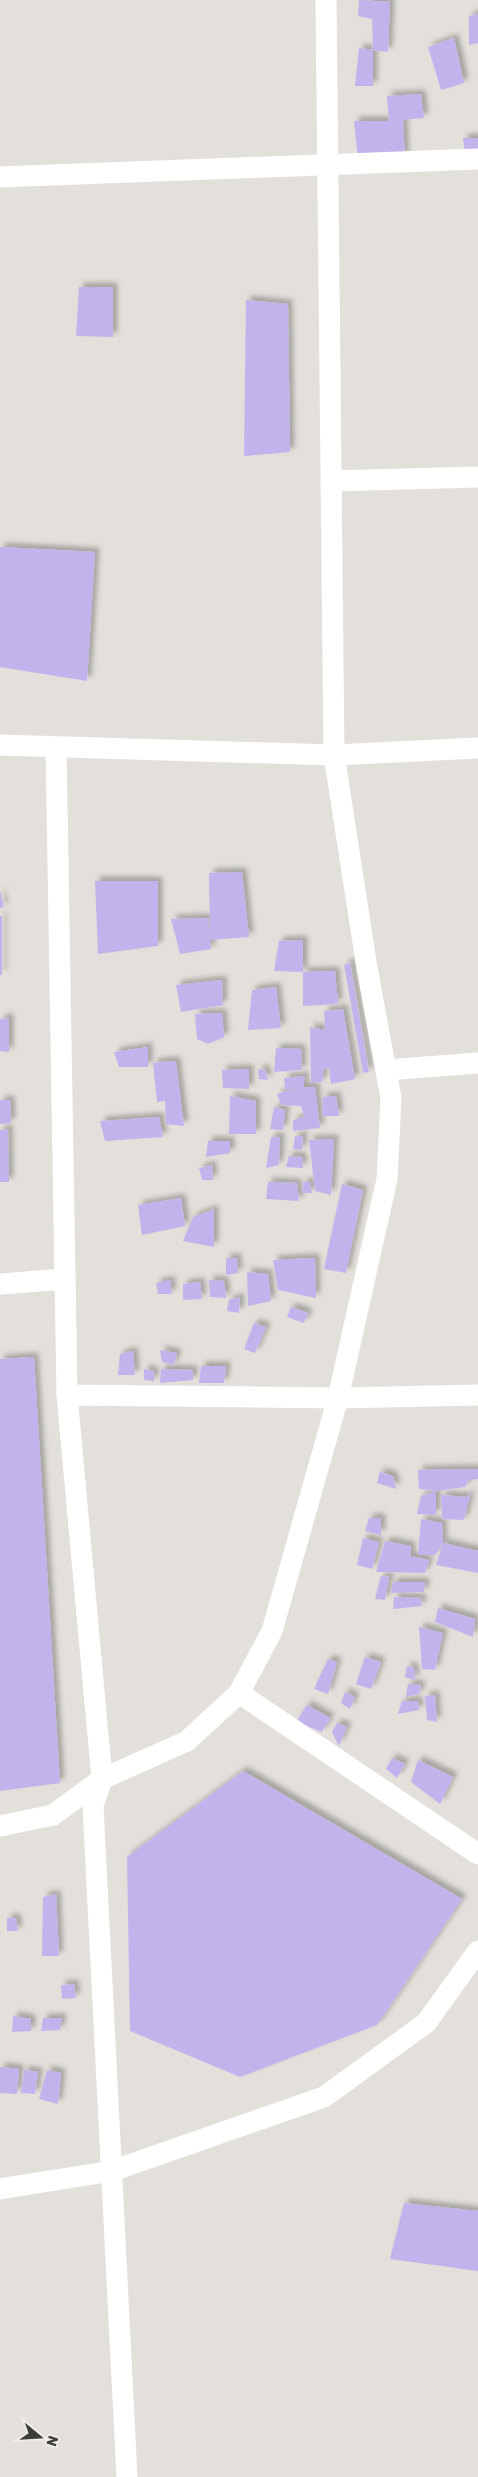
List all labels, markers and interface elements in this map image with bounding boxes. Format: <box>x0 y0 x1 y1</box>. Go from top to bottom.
north arrow <box>15 2412 65 2462</box>
text: N <box>42 2433 62 2448</box>

